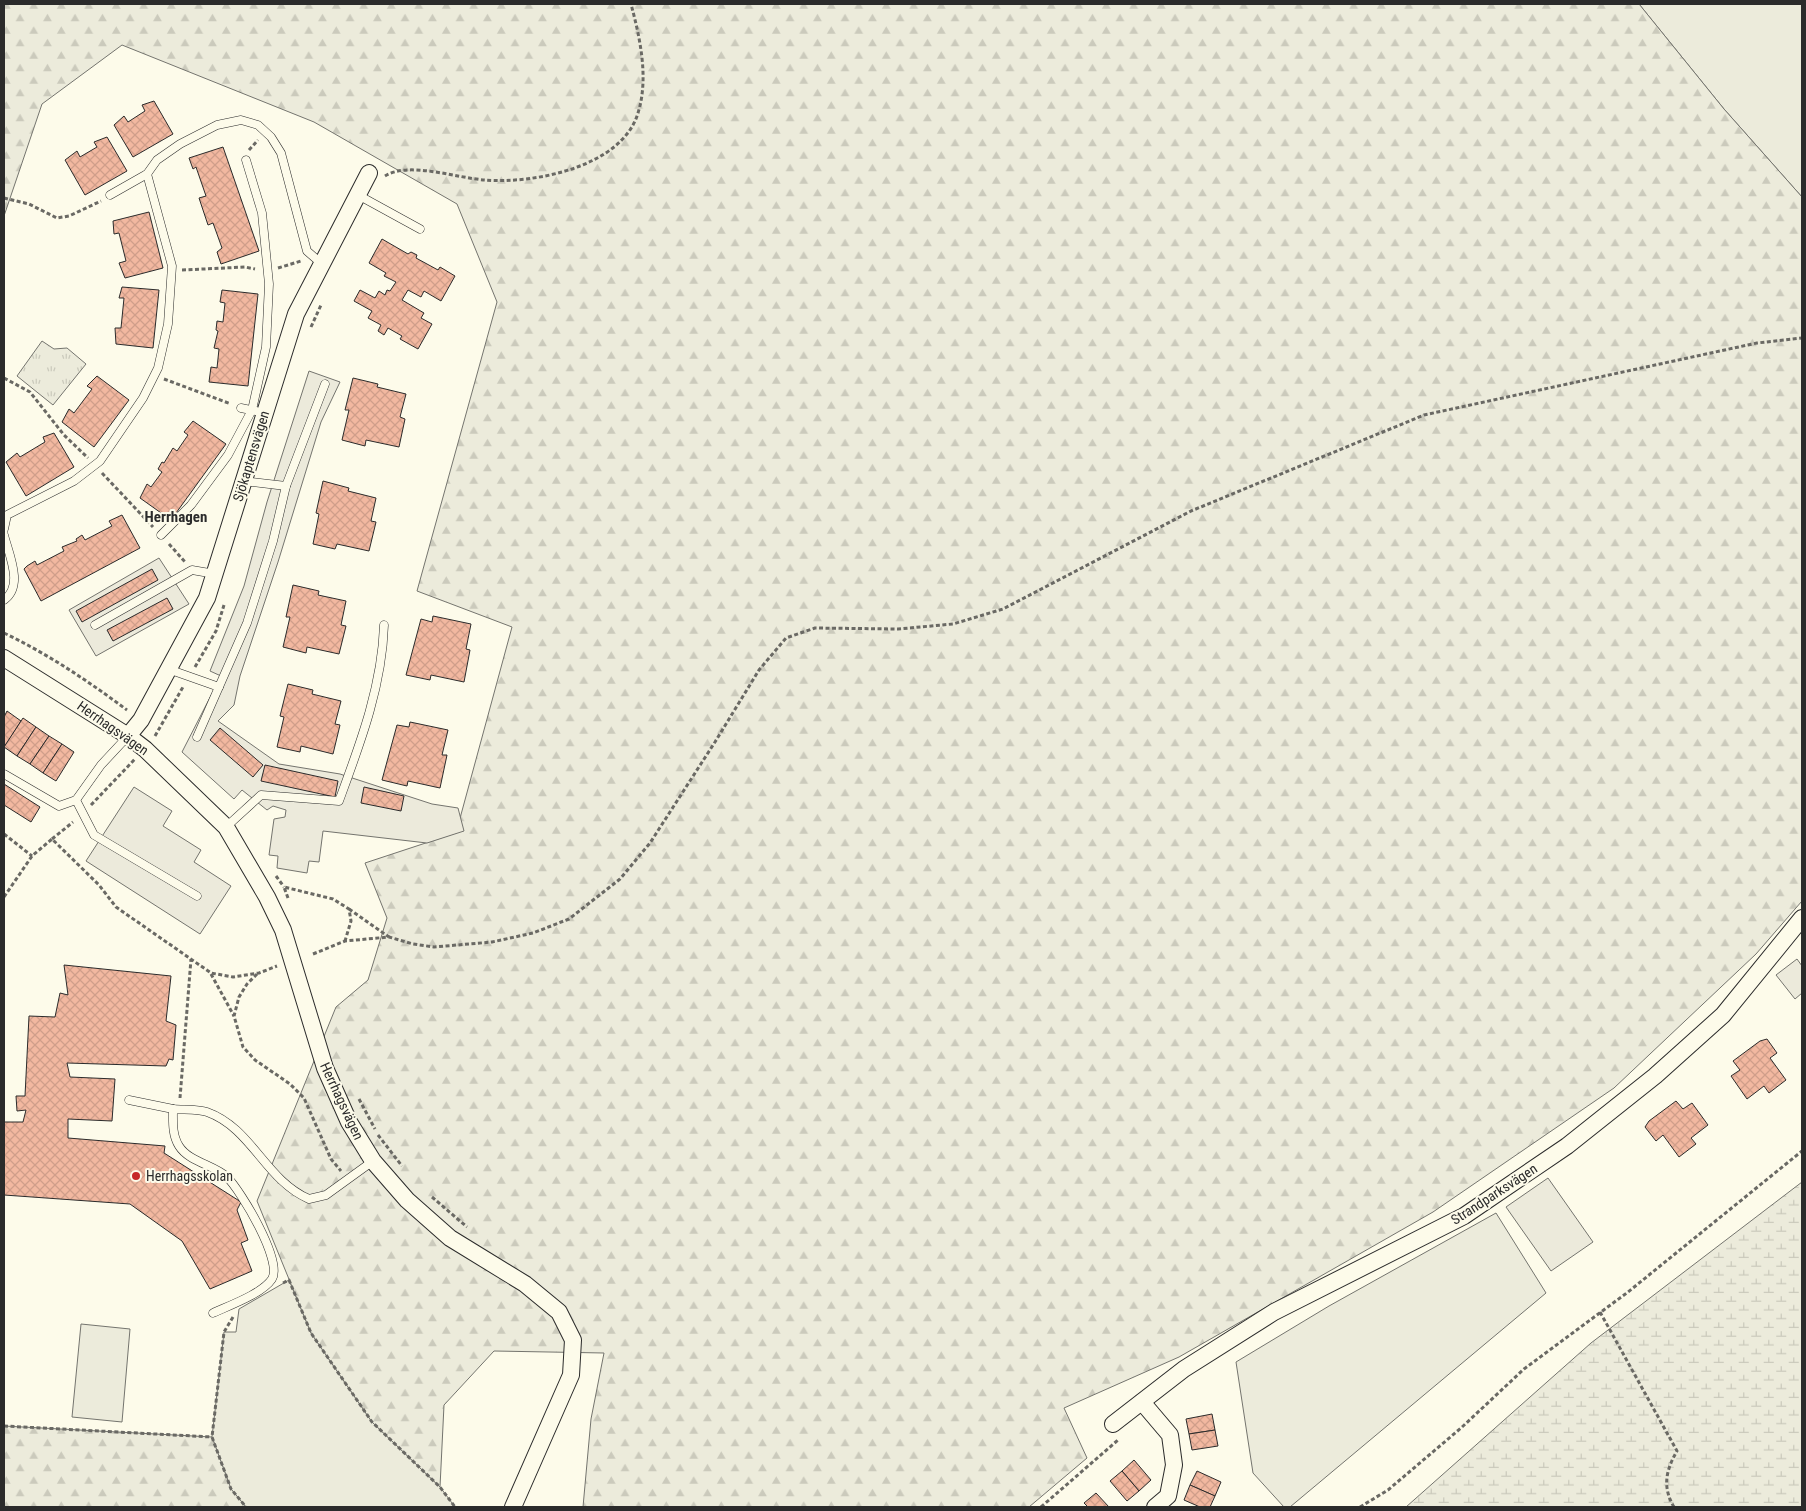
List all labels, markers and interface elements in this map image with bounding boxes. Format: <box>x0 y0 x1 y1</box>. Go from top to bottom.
street label: Sjökaptensvägen <box>230 409 272 503</box>
district label: Herrhagen <box>145 508 207 526</box>
street label: Herrhagsvägen <box>74 698 152 758</box>
street label: Herrhagsvägen <box>317 1060 367 1142</box>
street label: Strandparksvägen <box>1448 1160 1540 1228</box>
place label: Herrhagsskolan <box>146 1168 233 1184</box>
marker: Herrhagsskolan <box>130 1170 142 1182</box>

